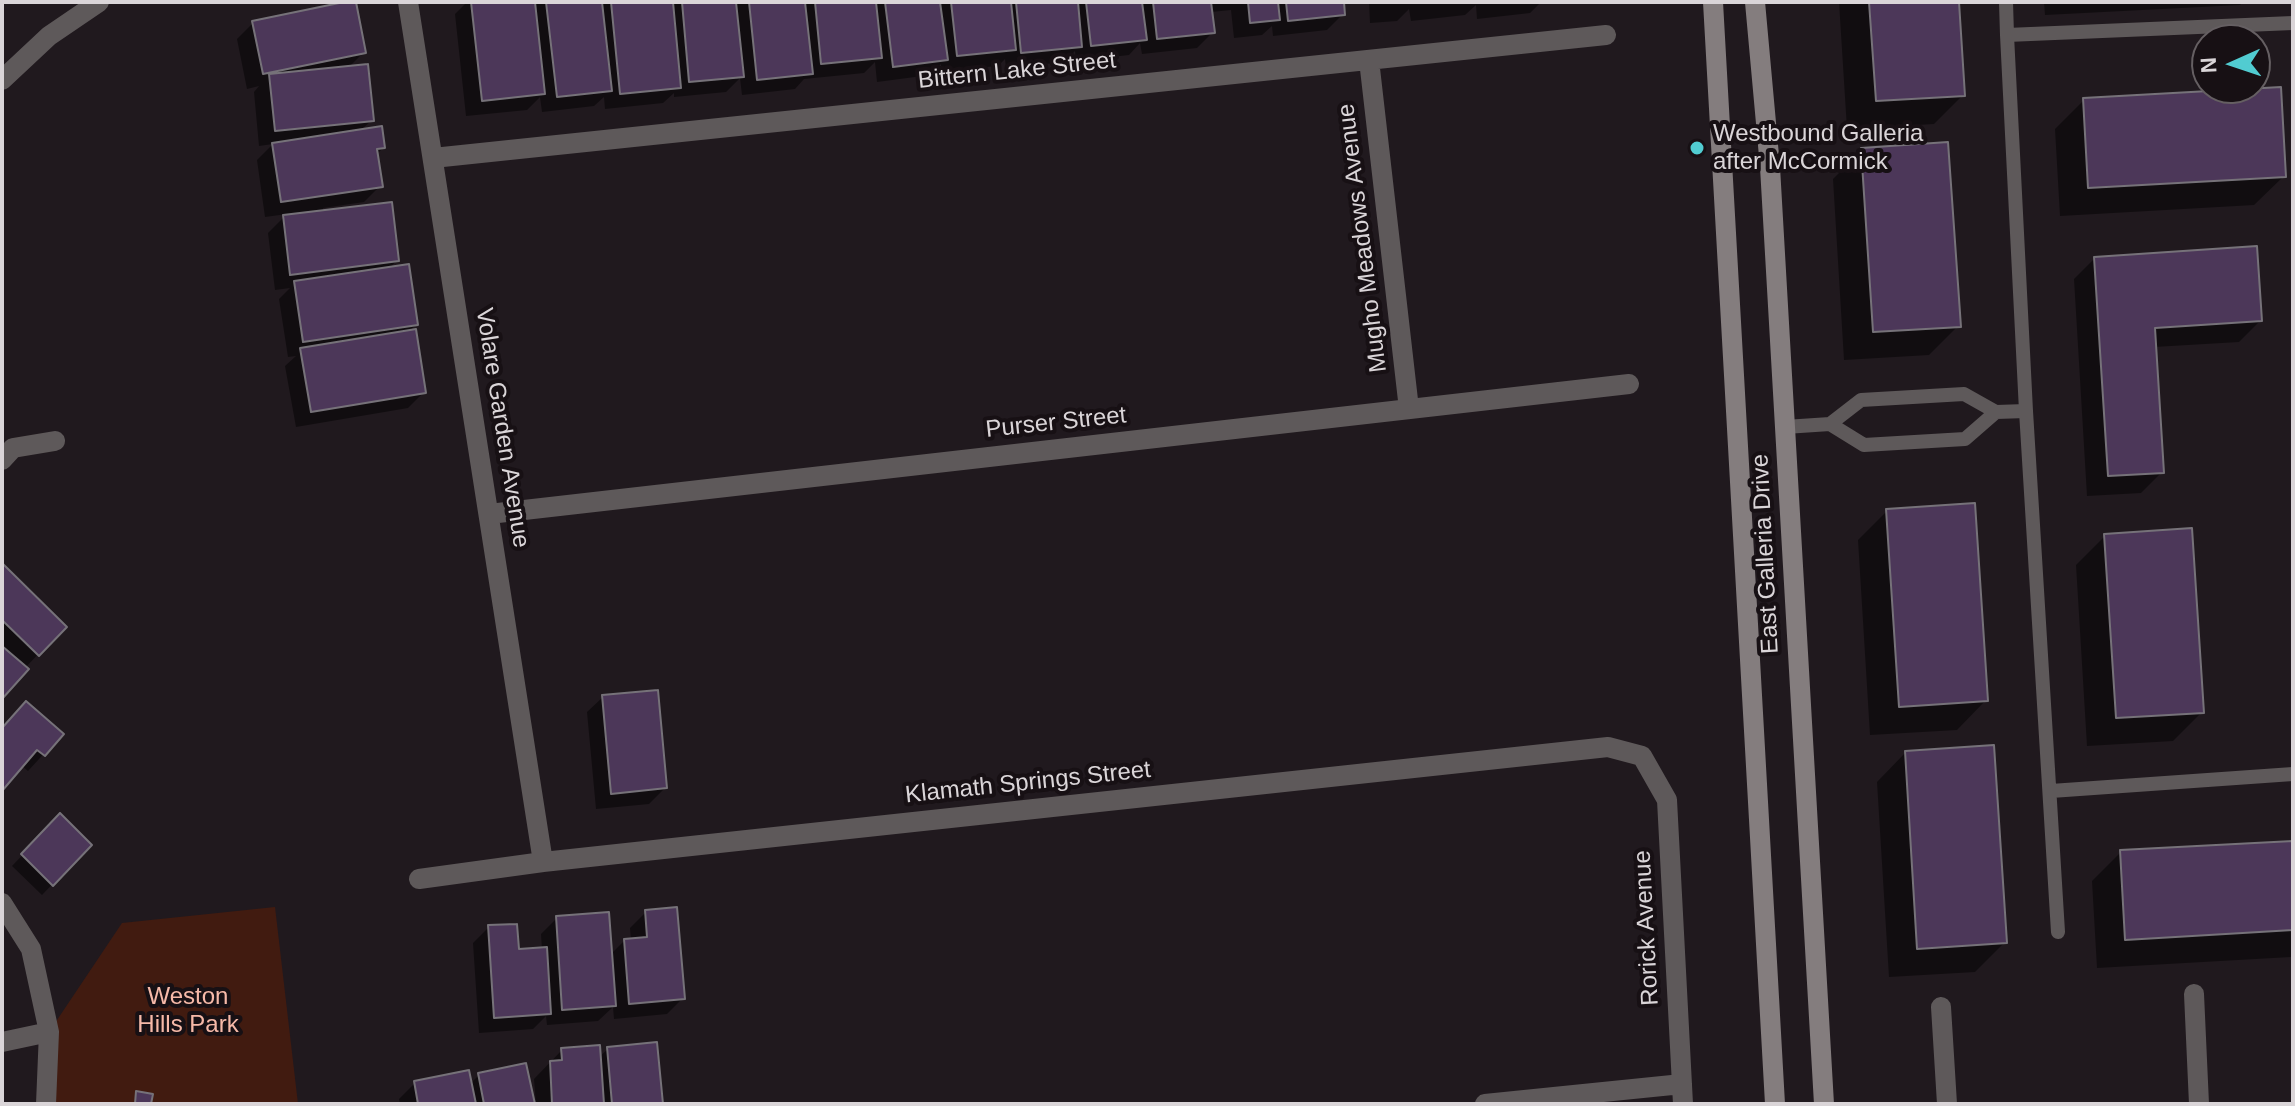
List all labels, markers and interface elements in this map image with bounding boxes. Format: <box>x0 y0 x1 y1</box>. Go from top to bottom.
north arrow <box>2191 24 2271 104</box>
street label: Bittern Lake Street <box>917 46 1117 96</box>
text: N <box>2196 57 2221 74</box>
street label: Mugho Meadows Avenue <box>1332 102 1394 374</box>
place label: Westbound Galleria after McCormick <box>1713 120 1923 176</box>
marker: Westbound Galleria after McCormick <box>1688 139 1706 157</box>
street label: Volare Garden Avenue <box>469 306 535 550</box>
street label: Purser Street <box>984 401 1128 445</box>
street label: East Galleria Drive <box>1746 453 1786 655</box>
street label: Klamath Springs Street <box>904 756 1152 810</box>
street label: Rorick Avenue <box>1629 850 1665 1006</box>
park label: Weston Hills Park <box>137 983 239 1039</box>

